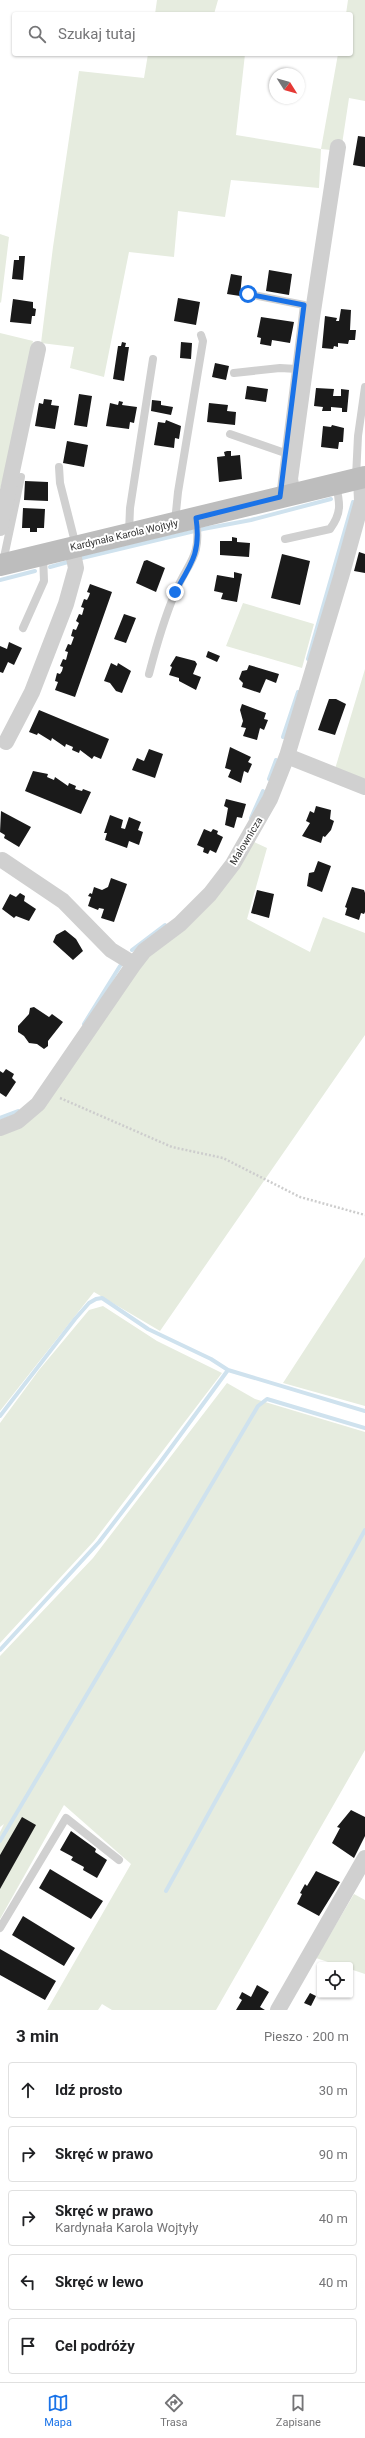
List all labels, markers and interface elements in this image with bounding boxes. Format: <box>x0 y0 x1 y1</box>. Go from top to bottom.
search box <box>12 12 353 56</box>
icon: search <box>26 23 48 45</box>
text: Szukaj tutaj <box>58 25 136 43</box>
north arrow <box>269 68 305 104</box>
route start <box>239 285 257 303</box>
street label: Kardynała Karola Wojtyły <box>69 517 179 553</box>
route end <box>166 583 184 601</box>
street label: Malownicza <box>228 815 264 867</box>
map controls <box>317 1962 353 1998</box>
button: locate <box>317 1962 353 1998</box>
text: 3 min <box>16 2026 59 2046</box>
text: Pieszo · 200 m <box>264 2029 349 2044</box>
icon: ahead <box>17 2079 39 2101</box>
text: Idź prosto <box>55 2081 122 2099</box>
text: 30 m <box>319 2083 348 2098</box>
icon: right <box>17 2143 39 2165</box>
text: Skręć w prawo <box>55 2145 153 2163</box>
text: 90 m <box>319 2147 348 2162</box>
text: Skręć w prawo <box>55 2202 153 2220</box>
icon: right <box>17 2207 39 2229</box>
text: 40 m <box>319 2211 348 2226</box>
text: Kardynała Karola Wojtyły <box>55 2220 198 2235</box>
icon: left <box>17 2271 39 2293</box>
text: Skręć w lewo <box>55 2273 144 2291</box>
text: 40 m <box>319 2275 348 2290</box>
icon: arrive <box>17 2335 39 2357</box>
text: Cel podróży <box>55 2337 135 2355</box>
tab: Mapa <box>44 2392 72 2429</box>
tab: Trasa <box>160 2392 188 2429</box>
tab: Zapisane <box>276 2392 321 2429</box>

